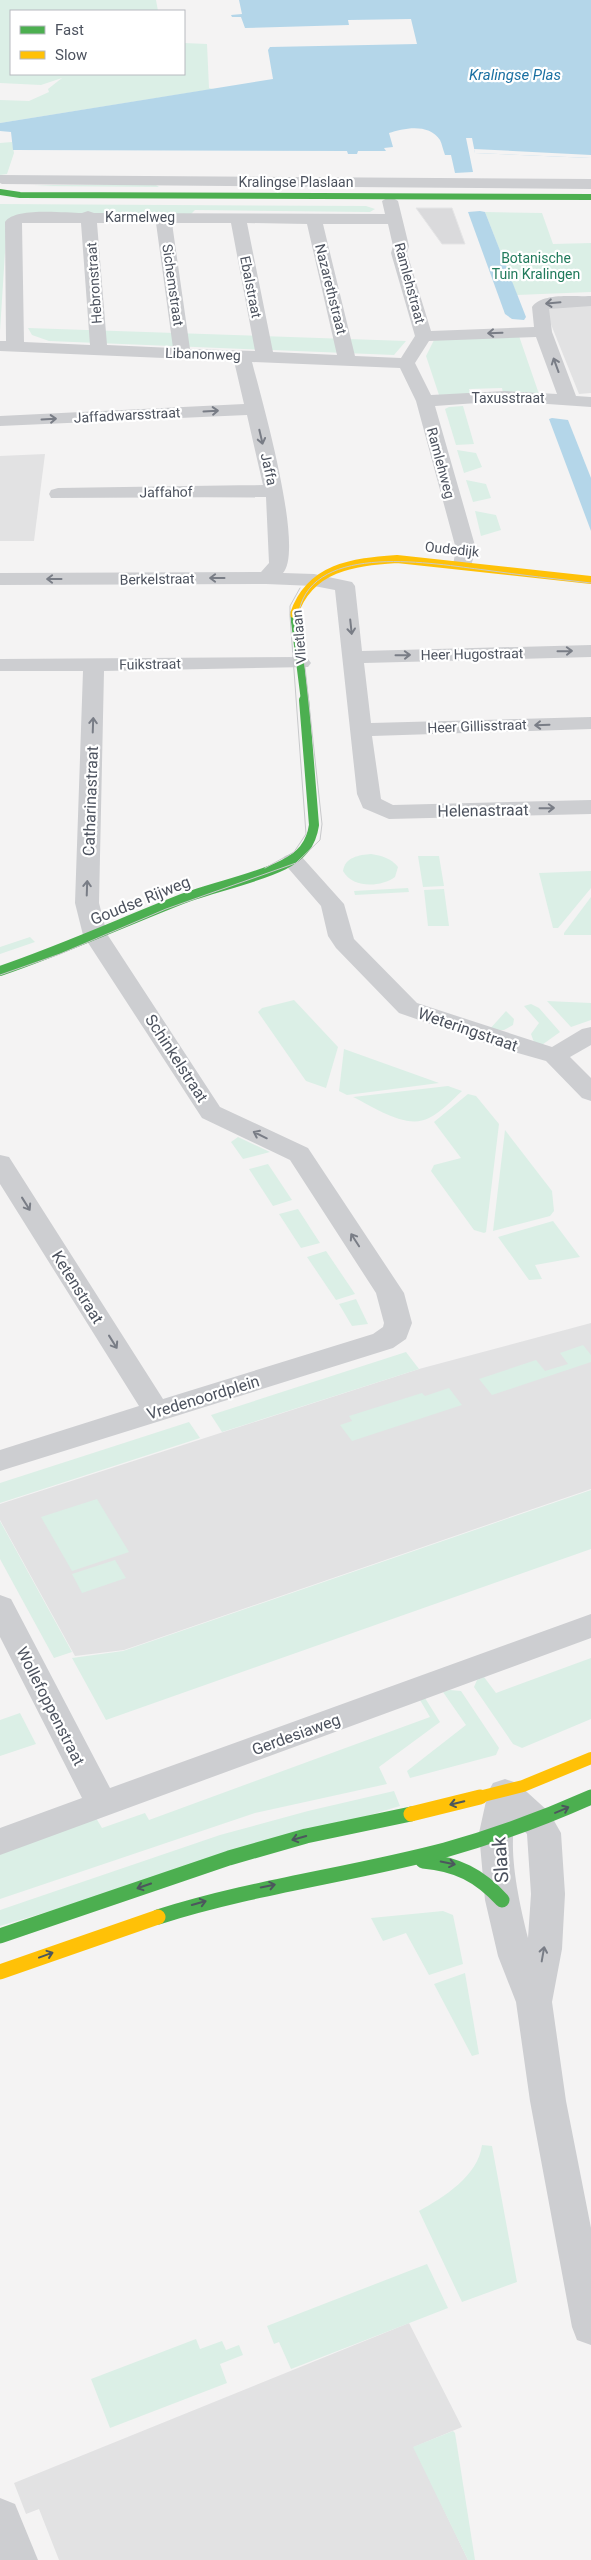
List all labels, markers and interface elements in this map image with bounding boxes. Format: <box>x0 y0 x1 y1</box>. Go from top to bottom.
legend <box>10 10 185 75</box>
text: Fast <box>55 21 84 39</box>
text: Slow <box>55 46 87 64</box>
water label: Kralingse Plas <box>469 66 561 84</box>
street label: Kralingse Plaslaan <box>239 174 353 190</box>
street label: Karmelweg <box>105 209 175 225</box>
street label: Hebronstraat <box>83 241 105 324</box>
street label: Ramlehstraat <box>392 241 429 326</box>
street label: Nazarethstraat <box>312 242 350 336</box>
street label: Sichemstraat <box>159 243 187 327</box>
park label: Botanische Tuin Kralingen <box>492 250 580 282</box>
street label: Ebalstraat <box>237 255 265 320</box>
one-way arrow <box>545 299 561 308</box>
one-way arrow <box>487 329 503 338</box>
street label: Libanonweg <box>165 345 241 363</box>
one-way arrow <box>551 358 560 374</box>
street label: Taxusstraat <box>471 390 545 406</box>
street label: Jaffadwarsstraat <box>73 404 181 426</box>
one-way arrow <box>203 406 219 415</box>
one-way arrow <box>40 414 56 423</box>
street label: Ramlehweg <box>424 426 458 500</box>
one-way arrow <box>257 429 266 445</box>
street label: Jaffa <box>258 451 280 487</box>
street label: Jaffahof <box>139 484 193 500</box>
street label: Oudedijk <box>424 538 481 560</box>
street label: Berkelstraat <box>119 570 195 588</box>
one-way arrow <box>209 573 226 583</box>
one-way arrow <box>47 574 63 584</box>
street label: Vlietlaan <box>289 609 309 665</box>
one-way arrow <box>346 618 356 634</box>
street label: Heer Hugostraat <box>421 645 524 663</box>
one-way arrow <box>557 647 573 656</box>
one-way arrow <box>394 651 410 660</box>
street label: Fuikstraat <box>119 655 181 673</box>
street label: Heer Gillisstraat <box>427 716 527 736</box>
one-way arrow <box>88 718 97 734</box>
one-way arrow <box>535 720 551 729</box>
street label: Catharinastraat <box>79 746 102 856</box>
street label: Helenastraat <box>437 800 529 821</box>
one-way arrow <box>538 803 554 813</box>
street label: Goudse Rijweg <box>88 872 193 929</box>
one-way arrow <box>83 880 92 896</box>
street label: Weteringstraat <box>415 1003 520 1055</box>
street label: Schinkelstraat <box>141 1011 212 1106</box>
one-way arrow <box>253 1130 268 1139</box>
one-way arrow <box>21 1197 31 1211</box>
one-way arrow <box>350 1233 360 1247</box>
street label: Ketenstraat <box>48 1247 107 1327</box>
one-way arrow <box>108 1334 118 1348</box>
street label: Vredenoordplein <box>145 1371 262 1424</box>
street label: Wollefoppenstraat <box>12 1644 89 1769</box>
street label: Gerdesiaweg <box>249 1710 343 1759</box>
one-way arrow <box>450 1799 466 1808</box>
one-way arrow <box>554 1805 570 1814</box>
one-way arrow <box>291 1834 307 1843</box>
street label: Slaak <box>487 1836 514 1884</box>
one-way arrow <box>439 1859 455 1869</box>
one-way arrow <box>260 1881 276 1891</box>
one-way arrow <box>136 1882 152 1891</box>
one-way arrow <box>191 1897 207 1907</box>
one-way arrow <box>539 1946 549 1962</box>
one-way arrow <box>38 1950 53 1959</box>

